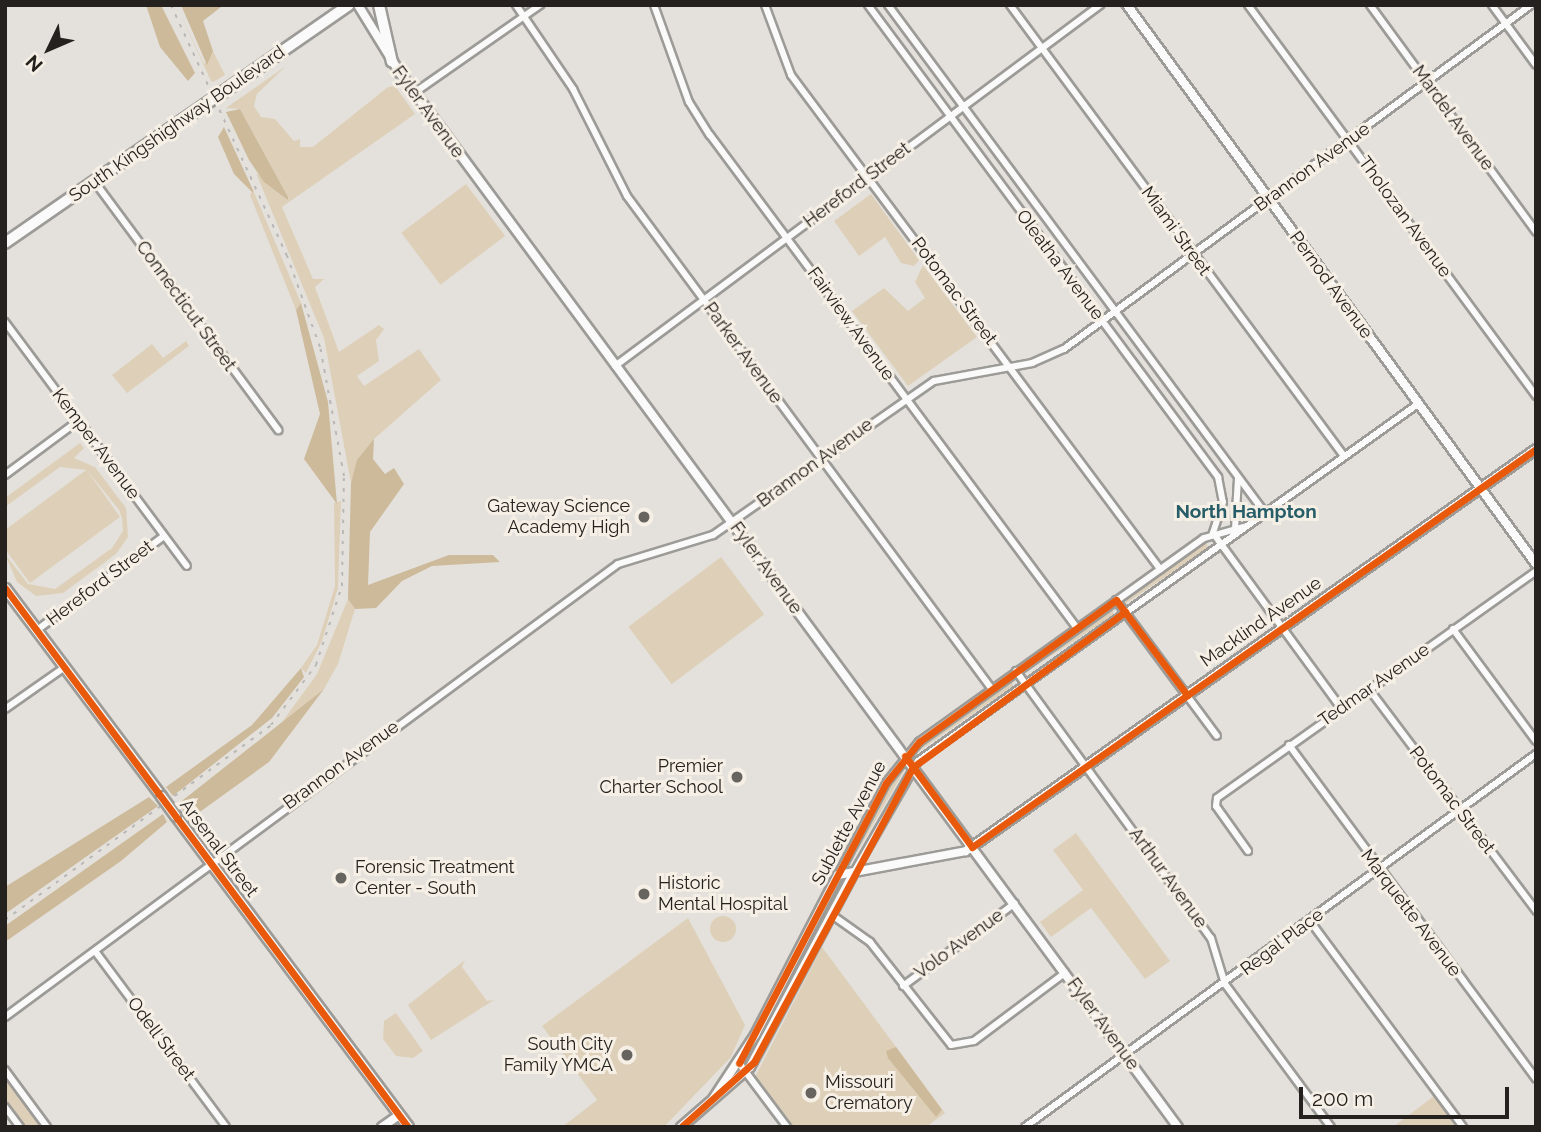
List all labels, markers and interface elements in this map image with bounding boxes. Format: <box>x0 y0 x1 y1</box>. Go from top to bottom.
north arrow <box>14 14 84 84</box>
street label: South Kingshighway Boulevard <box>65 41 289 207</box>
text: N <box>21 51 47 76</box>
street label: Fyler Avenue <box>387 61 469 163</box>
street label: Mardel Avenue <box>1407 61 1499 175</box>
street label: Brannon Avenue <box>1250 118 1374 216</box>
street label: Hereford Street <box>799 138 915 232</box>
street label: Tholozan Avenue <box>1354 152 1456 282</box>
street label: Miami Street <box>1137 182 1215 280</box>
street label: Oleatha Avenue <box>1011 205 1109 325</box>
street label: Pernod Avenue <box>1285 227 1377 343</box>
street label: Potomac Street <box>907 233 1001 349</box>
street label: Connecticut Street <box>132 237 240 375</box>
street label: Fairview Avenue <box>802 263 900 385</box>
street label: Parker Avenue <box>699 298 787 408</box>
street label: Kemper Avenue <box>47 384 145 504</box>
street label: Brannon Avenue <box>753 414 877 512</box>
place label: Gateway Science Academy High <box>487 496 630 538</box>
district label: North Hampton <box>1175 501 1317 523</box>
marker: Gateway Science Academy High <box>636 509 652 525</box>
street label: Fyler Avenue <box>725 517 807 619</box>
street label: Hereford Street <box>42 536 158 630</box>
street label: Macklind Avenue <box>1196 572 1326 672</box>
street label: Tedmar Avenue <box>1314 639 1434 731</box>
street label: Brannon Avenue <box>279 716 403 814</box>
street label: Potomac Street <box>1405 742 1499 858</box>
place label: Premier Charter School <box>599 756 723 798</box>
street label: Sublette Avenue <box>807 757 891 889</box>
marker: Premier Charter School <box>729 769 745 785</box>
street label: Arsenal Street <box>175 795 263 901</box>
street label: Arthur Avenue <box>1124 823 1212 933</box>
street label: Marquette Avenue <box>1356 845 1466 981</box>
place label: Forensic Treatment Center - South <box>355 857 515 900</box>
marker: Forensic Treatment Center - South <box>333 870 349 886</box>
place label: Historic Mental Hospital <box>658 873 788 916</box>
marker: Historic Mental Hospital <box>636 886 652 902</box>
street label: Volo Avenue <box>910 904 1008 984</box>
street label: Regal Place <box>1236 904 1328 980</box>
street label: Fyler Avenue <box>1062 973 1144 1075</box>
street label: Odell Street <box>122 993 200 1085</box>
place label: South City Family YMCA <box>503 1034 613 1076</box>
marker: South City Family YMCA <box>619 1047 635 1063</box>
place label: Missouri Crematory <box>825 1072 913 1114</box>
scale bar <box>1303 1072 1513 1116</box>
marker: Missouri Crematory <box>803 1085 819 1101</box>
text: 200 m <box>1312 1086 1373 1111</box>

